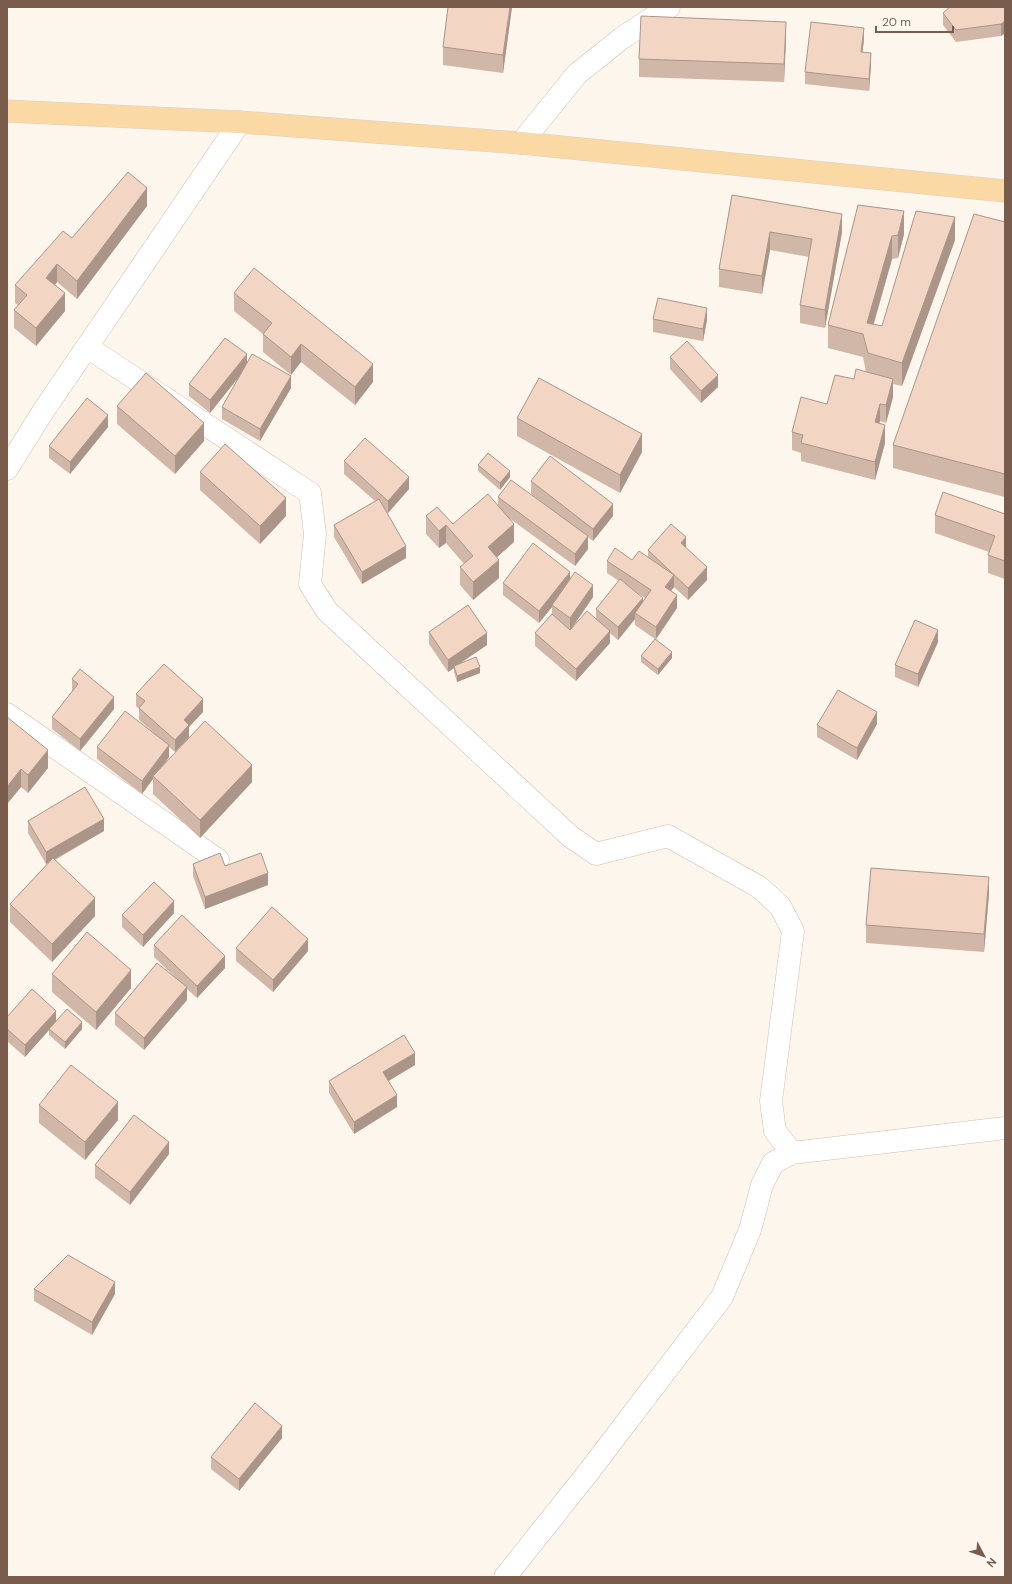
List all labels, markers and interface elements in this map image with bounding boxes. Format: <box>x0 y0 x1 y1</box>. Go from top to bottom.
scale bar <box>876 8 953 34</box>
text: 20 m <box>882 14 911 30</box>
north arrow <box>964 1536 1004 1576</box>
text: N <box>984 1555 999 1570</box>

